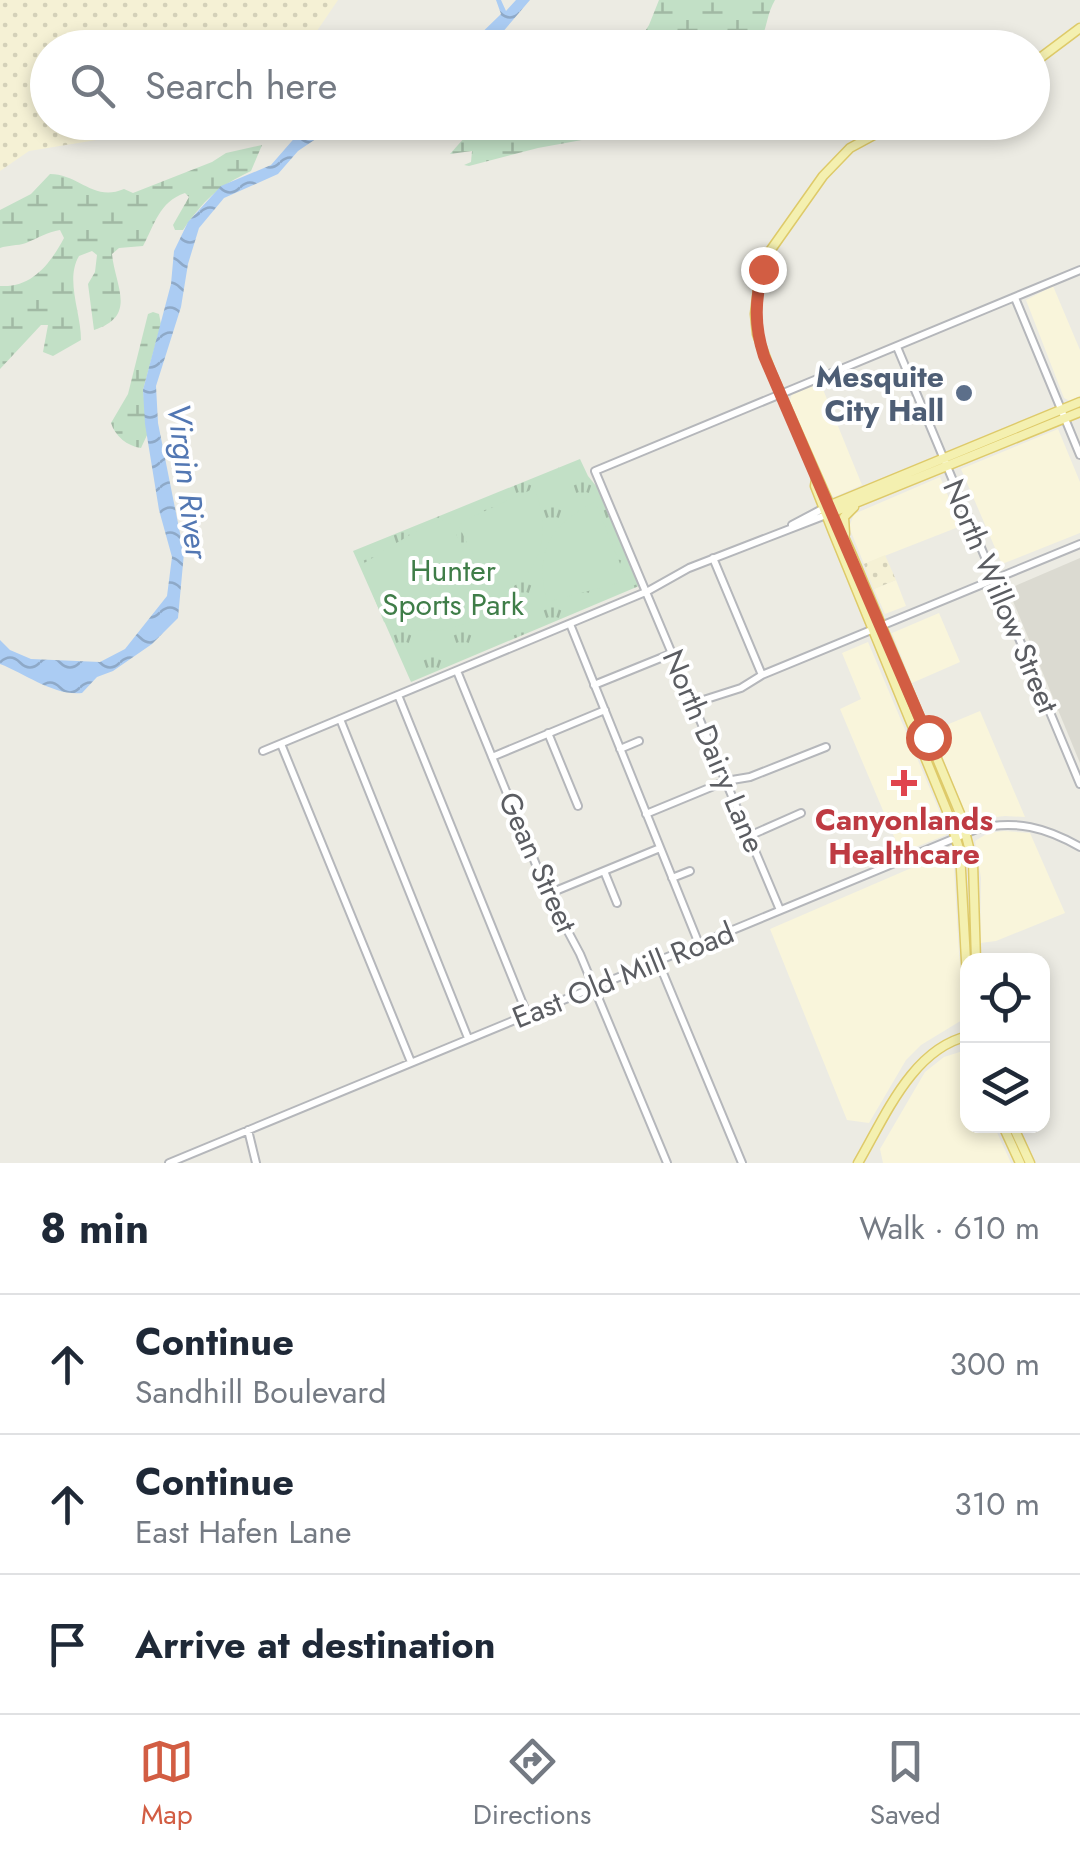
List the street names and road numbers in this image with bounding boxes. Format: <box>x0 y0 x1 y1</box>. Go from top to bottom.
street label: North Willow Street <box>932 472 1070 720</box>
street label: North Dairy Lane <box>652 643 776 859</box>
street label: Gean Street <box>488 785 588 940</box>
street label: East Old Mill Road <box>506 911 740 1039</box>

